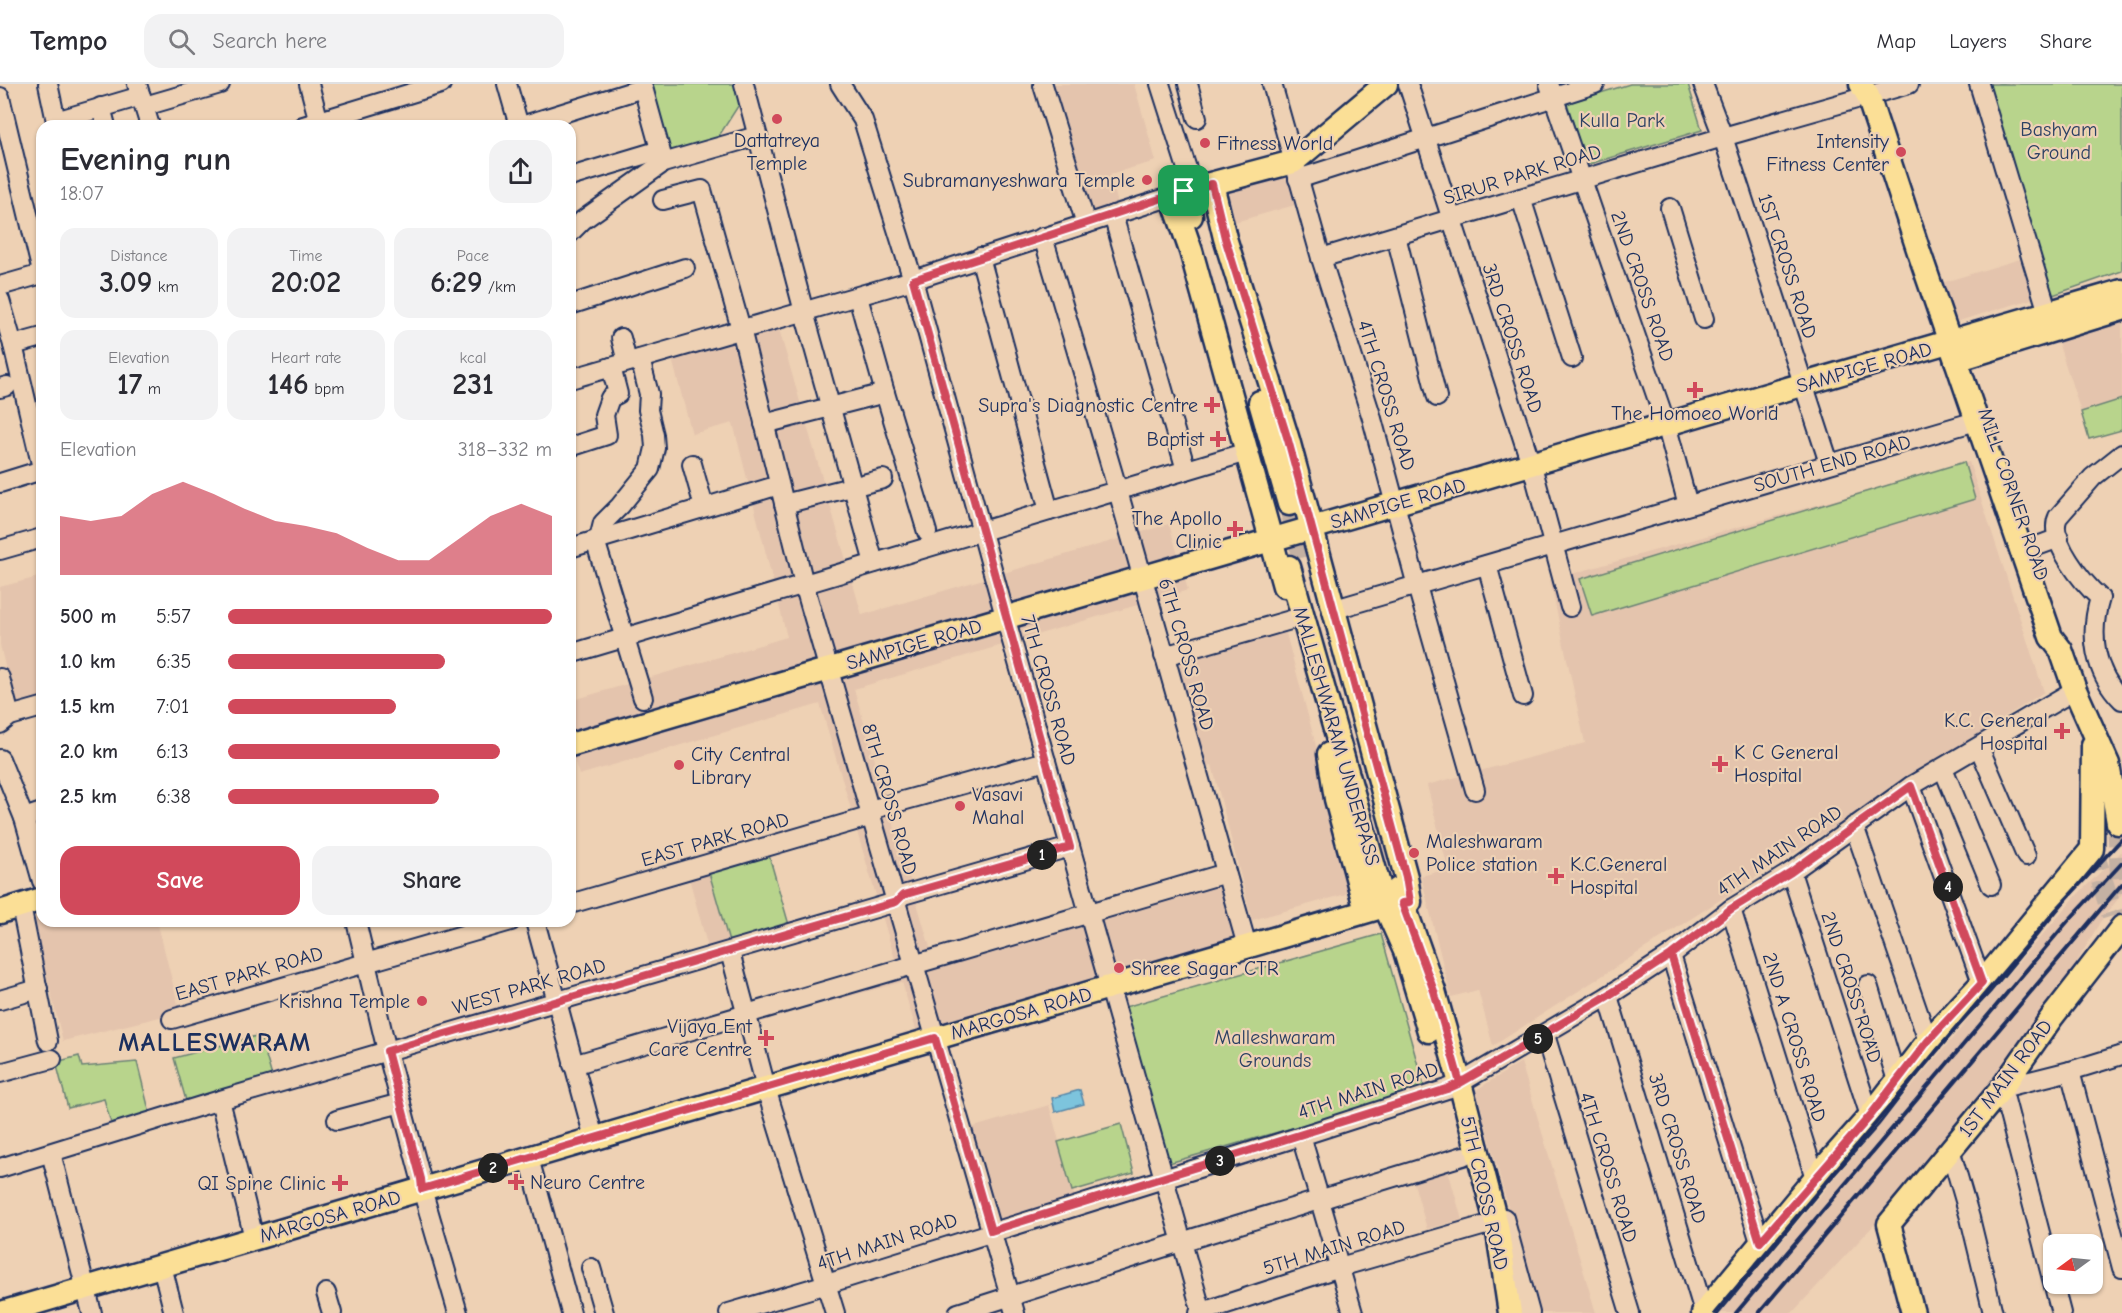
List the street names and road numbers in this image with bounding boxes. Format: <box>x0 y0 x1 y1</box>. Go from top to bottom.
street label: SIRUR PARK ROAD <box>1440 140 1604 209</box>
street label: 1ST CROSS ROAD <box>1753 191 1822 341</box>
street label: 2ND CROSS ROAD <box>1606 208 1679 364</box>
street label: 3RD CROSS ROAD <box>1477 260 1548 416</box>
street label: 4TH CROSS ROAD <box>1353 317 1420 473</box>
street label: SAMPIGE ROAD <box>1794 337 1935 398</box>
street label: MILL CORNER ROAD <box>1973 405 2054 584</box>
street label: SOUTH END ROAD <box>1751 430 1914 497</box>
street label: SAMPIGE ROAD <box>1328 473 1469 534</box>
street label: 6TH CROSS ROAD <box>1154 575 1219 733</box>
street label: MALLESHWARAM UNDERPASS <box>1288 604 1385 868</box>
street label: 7TH CROSS ROAD <box>1016 612 1081 768</box>
street label: SAMPIGE ROAD <box>844 614 985 675</box>
street label: 8TH CROSS ROAD <box>857 721 922 878</box>
street label: 4TH MAIN ROAD <box>1712 800 1846 901</box>
street label: EAST PARK ROAD <box>639 807 792 872</box>
street label: 2ND CROSS ROAD <box>1816 909 1887 1066</box>
street label: EAST PARK ROAD <box>173 941 326 1006</box>
street label: 2ND A CROSS ROAD <box>1758 950 1831 1125</box>
street label: WEST PARK ROAD <box>450 954 608 1019</box>
street label: MARGOSA ROAD <box>948 982 1094 1045</box>
street label: 1ST MAIN ROAD <box>1954 1015 2057 1142</box>
street label: 4TH MAIN ROAD <box>1295 1057 1441 1124</box>
street label: 3RD CROSS ROAD <box>1644 1070 1711 1226</box>
street label: 4TH CROSS ROAD <box>1575 1089 1642 1245</box>
street label: 5TH CROSS ROAD <box>1456 1114 1513 1272</box>
street label: MARGOSA ROAD <box>257 1185 403 1248</box>
street label: 4TH MAIN ROAD <box>814 1208 960 1275</box>
street label: 5TH MAIN ROAD <box>1260 1215 1408 1280</box>

